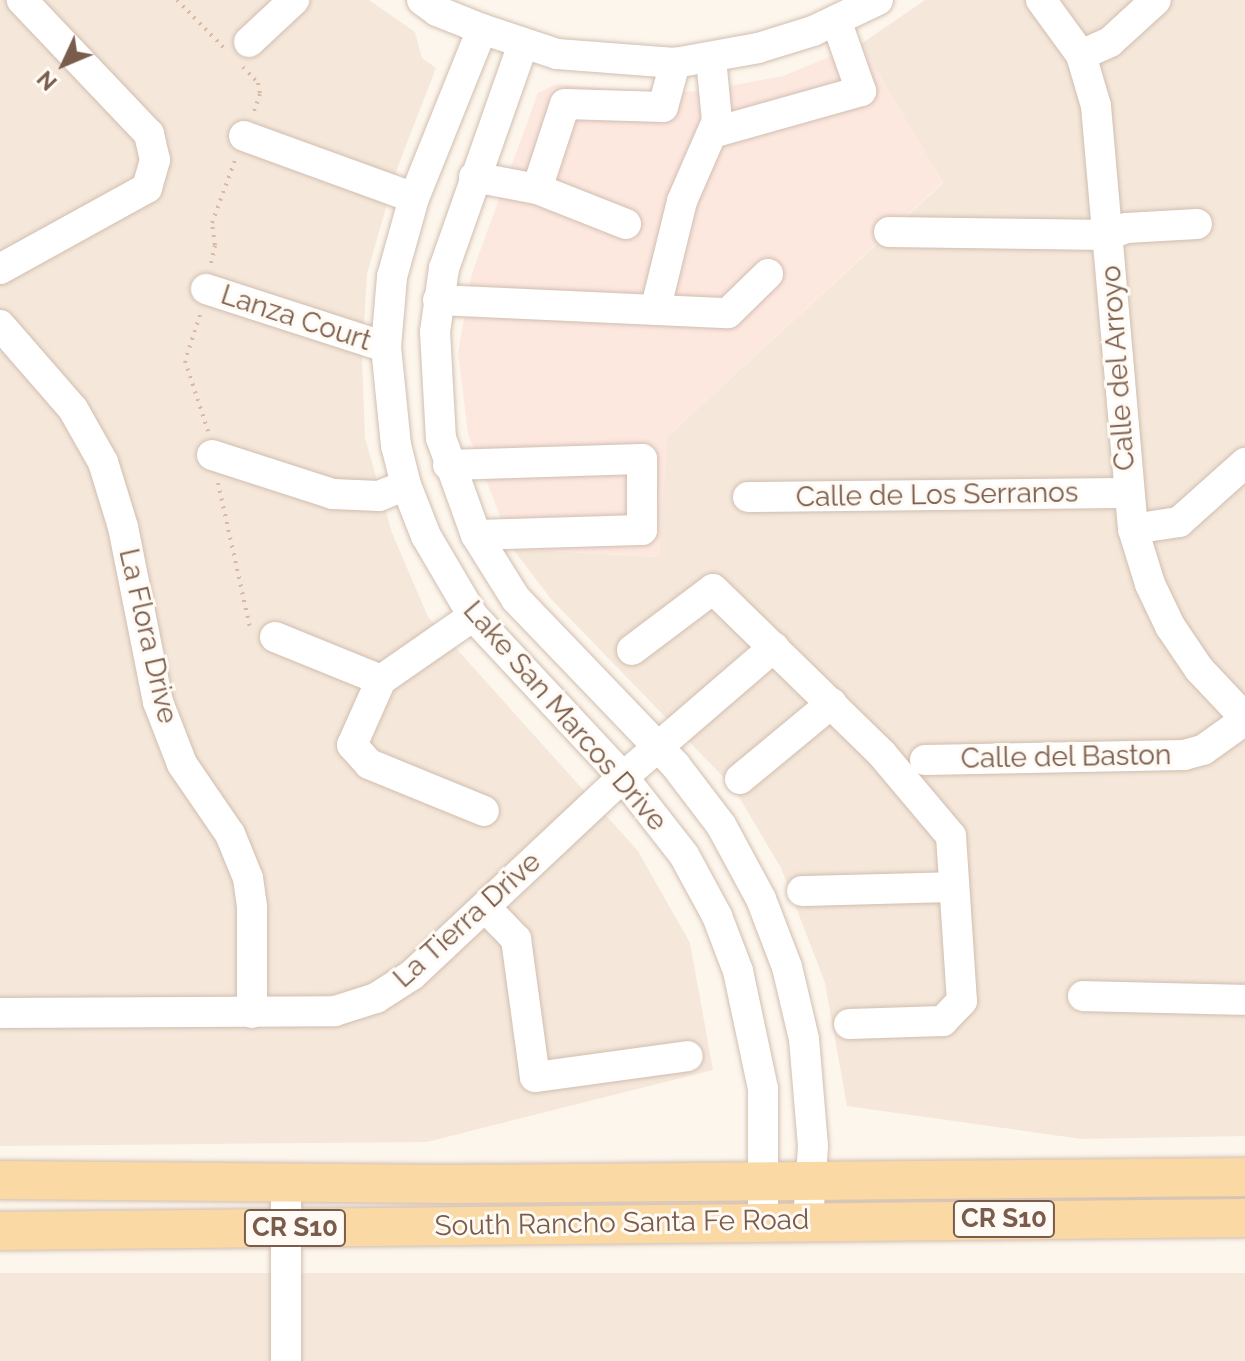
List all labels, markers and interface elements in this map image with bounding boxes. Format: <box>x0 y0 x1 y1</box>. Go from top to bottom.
north arrow <box>24 24 104 104</box>
text: N <box>32 66 62 96</box>
street label: Calle del Arroyo <box>1094 263 1142 473</box>
street label: Lanza Court <box>217 278 375 358</box>
street label: Calle de Los Serranos <box>796 476 1078 514</box>
street label: La Flora Drive <box>112 545 184 727</box>
street label: Lake San Marcos Drive <box>456 594 674 838</box>
street label: Calle del Baston <box>960 738 1172 776</box>
street label: La Tierra Drive <box>386 845 548 995</box>
road number: CR S10 <box>952 1197 1056 1241</box>
street label: South Rancho Santa Fe Road <box>434 1203 810 1243</box>
road number: CR S10 <box>243 1206 347 1250</box>

